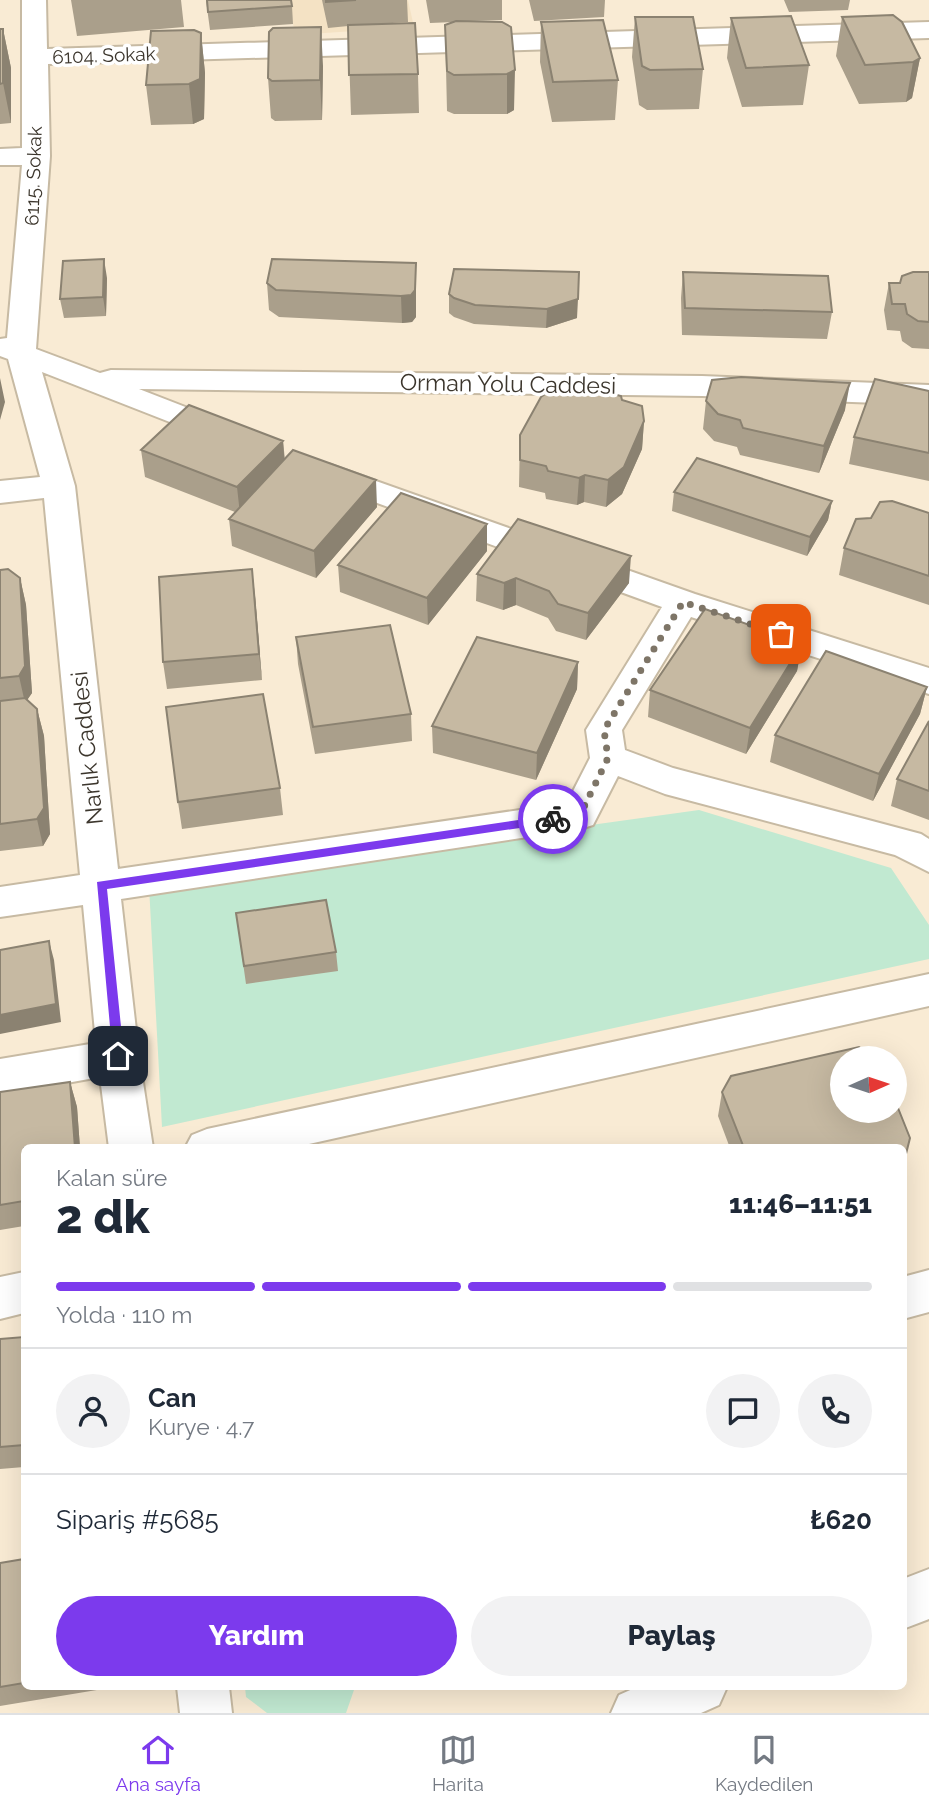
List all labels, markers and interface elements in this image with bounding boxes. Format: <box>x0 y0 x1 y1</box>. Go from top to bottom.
street label: 6104. Sokak <box>52 42 156 68</box>
street label: 6115. Sokak <box>20 126 46 226</box>
street label: Orman Yolu Caddesi <box>400 368 616 399</box>
pin <box>751 604 811 664</box>
icon: bag <box>762 615 800 653</box>
street label: Narlık Caddesi <box>65 670 108 826</box>
courier <box>518 784 588 854</box>
icon: bike <box>534 800 572 838</box>
pin <box>88 1026 148 1086</box>
icon: home <box>99 1037 137 1075</box>
north arrow <box>830 1046 906 1124</box>
map controls <box>830 1046 907 1123</box>
text: Kalan süre <box>56 1164 167 1191</box>
text: 11:46–11:51 <box>729 1189 872 1219</box>
text: 2 dk <box>56 1190 150 1244</box>
text: Yolda · 110 m <box>56 1301 193 1328</box>
button: person <box>56 1374 130 1448</box>
button: chat <box>706 1374 780 1448</box>
button: phone <box>798 1374 872 1448</box>
text: Can <box>148 1383 196 1413</box>
text: Kurye · 4.7 <box>148 1413 254 1440</box>
text: Sipariş #5685 <box>56 1505 219 1535</box>
text: ₺620 <box>810 1505 872 1535</box>
button: Yardım <box>56 1596 457 1676</box>
button: Paylaş <box>471 1596 872 1676</box>
tab: Ana sayfa <box>116 1731 201 1795</box>
tab: Harita <box>432 1731 484 1795</box>
tab: Kaydedilen <box>715 1731 813 1795</box>

